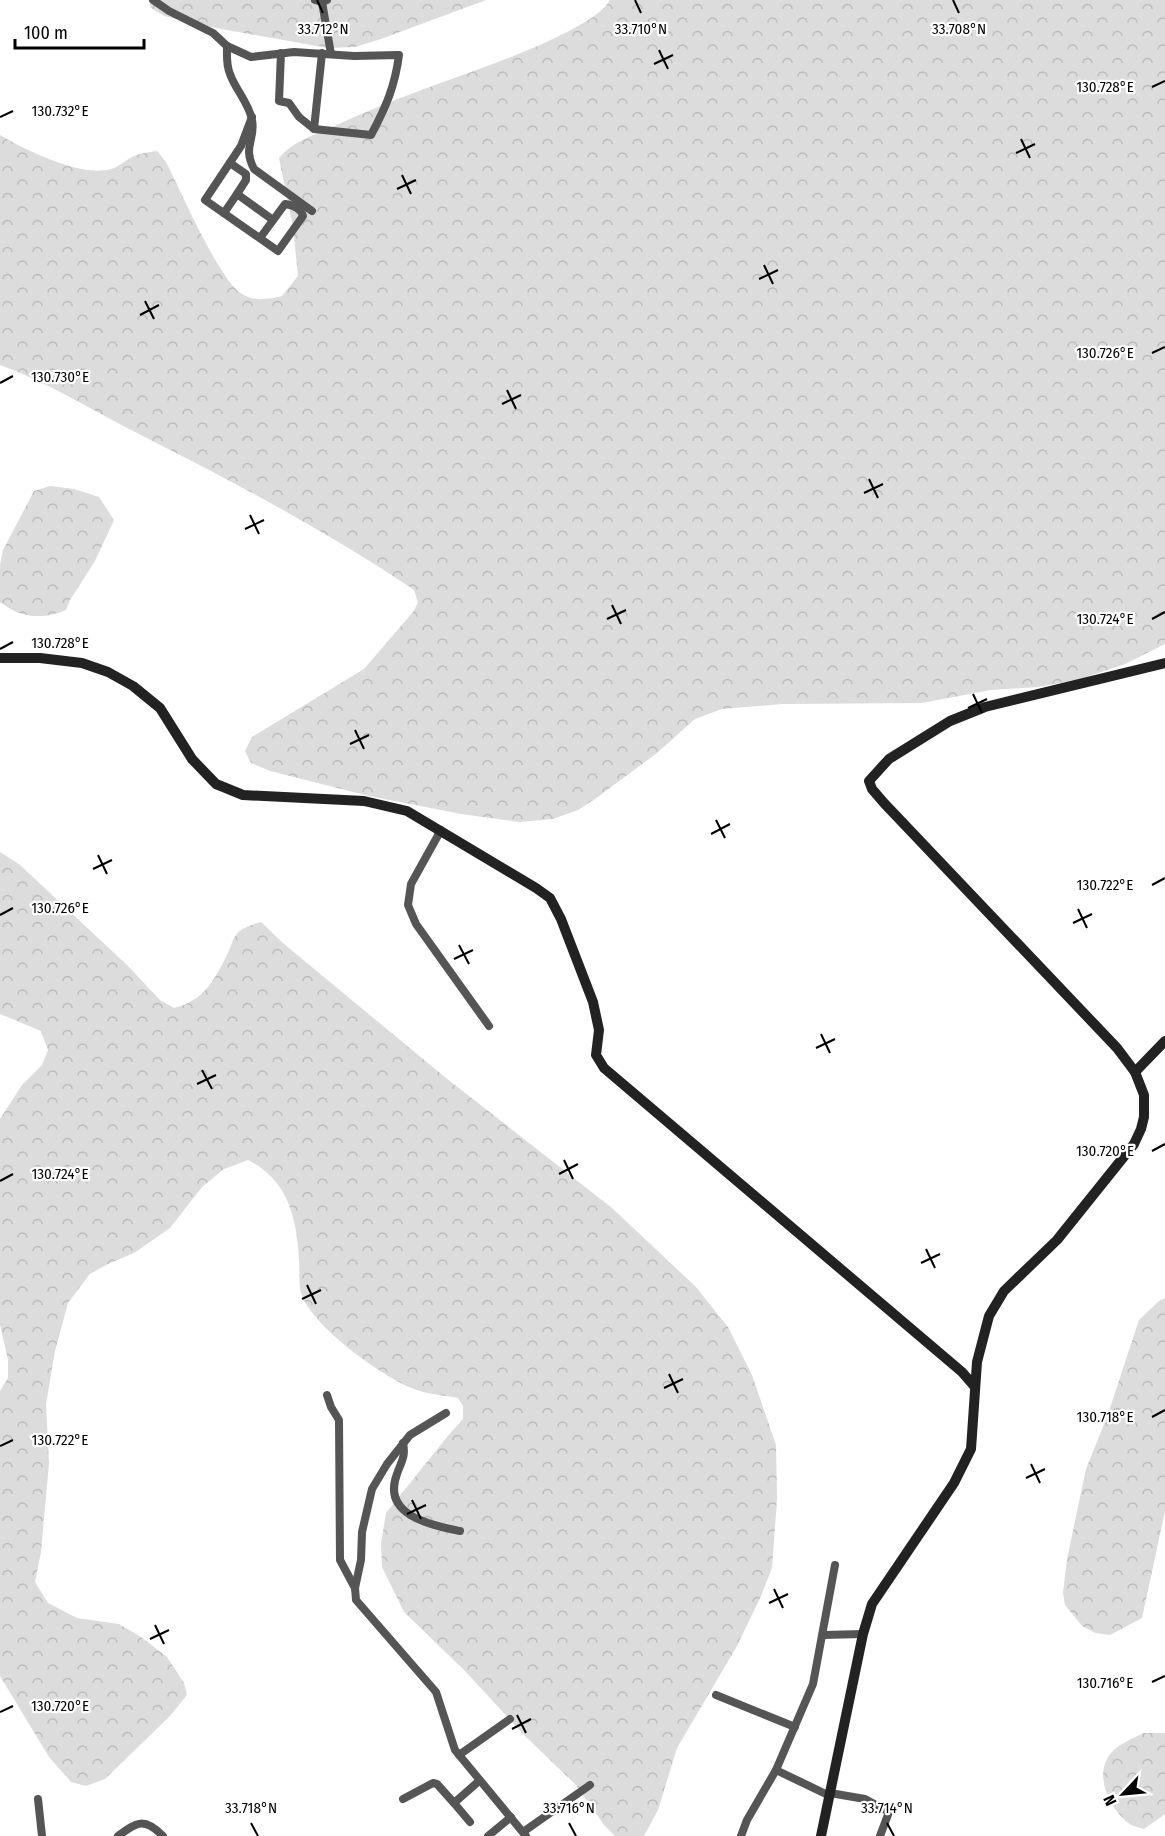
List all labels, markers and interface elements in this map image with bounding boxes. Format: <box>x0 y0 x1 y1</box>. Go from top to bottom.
scale bar <box>15 12 144 50</box>
text: 33.712°N <box>297 20 349 38</box>
text: 33.710°N <box>615 20 667 38</box>
text: 33.708°N <box>932 20 986 38</box>
text: 100 m <box>24 22 68 44</box>
text: 130.728°E <box>1076 78 1134 96</box>
text: 130.732°E <box>32 102 88 120</box>
text: 130.726°E <box>1076 344 1134 362</box>
text: 130.730°E <box>31 368 89 386</box>
text: 130.724°E <box>1076 610 1134 628</box>
text: 130.728°E <box>31 634 89 652</box>
text: 130.722°E <box>1077 876 1133 894</box>
text: 130.726°E <box>31 899 89 917</box>
text: 130.720°E <box>1076 1142 1134 1160</box>
text: 130.724°E <box>31 1165 89 1183</box>
text: 130.718°E <box>1077 1408 1133 1426</box>
text: 130.722°E <box>32 1431 88 1449</box>
text: 130.716°E <box>1077 1674 1133 1692</box>
text: 130.720°E <box>31 1697 89 1715</box>
north arrow <box>1093 1764 1153 1824</box>
text: N <box>1099 1792 1121 1809</box>
text: 33.718°N <box>225 1799 277 1817</box>
text: 33.716°N <box>543 1799 595 1817</box>
text: 33.714°N <box>861 1799 913 1817</box>

